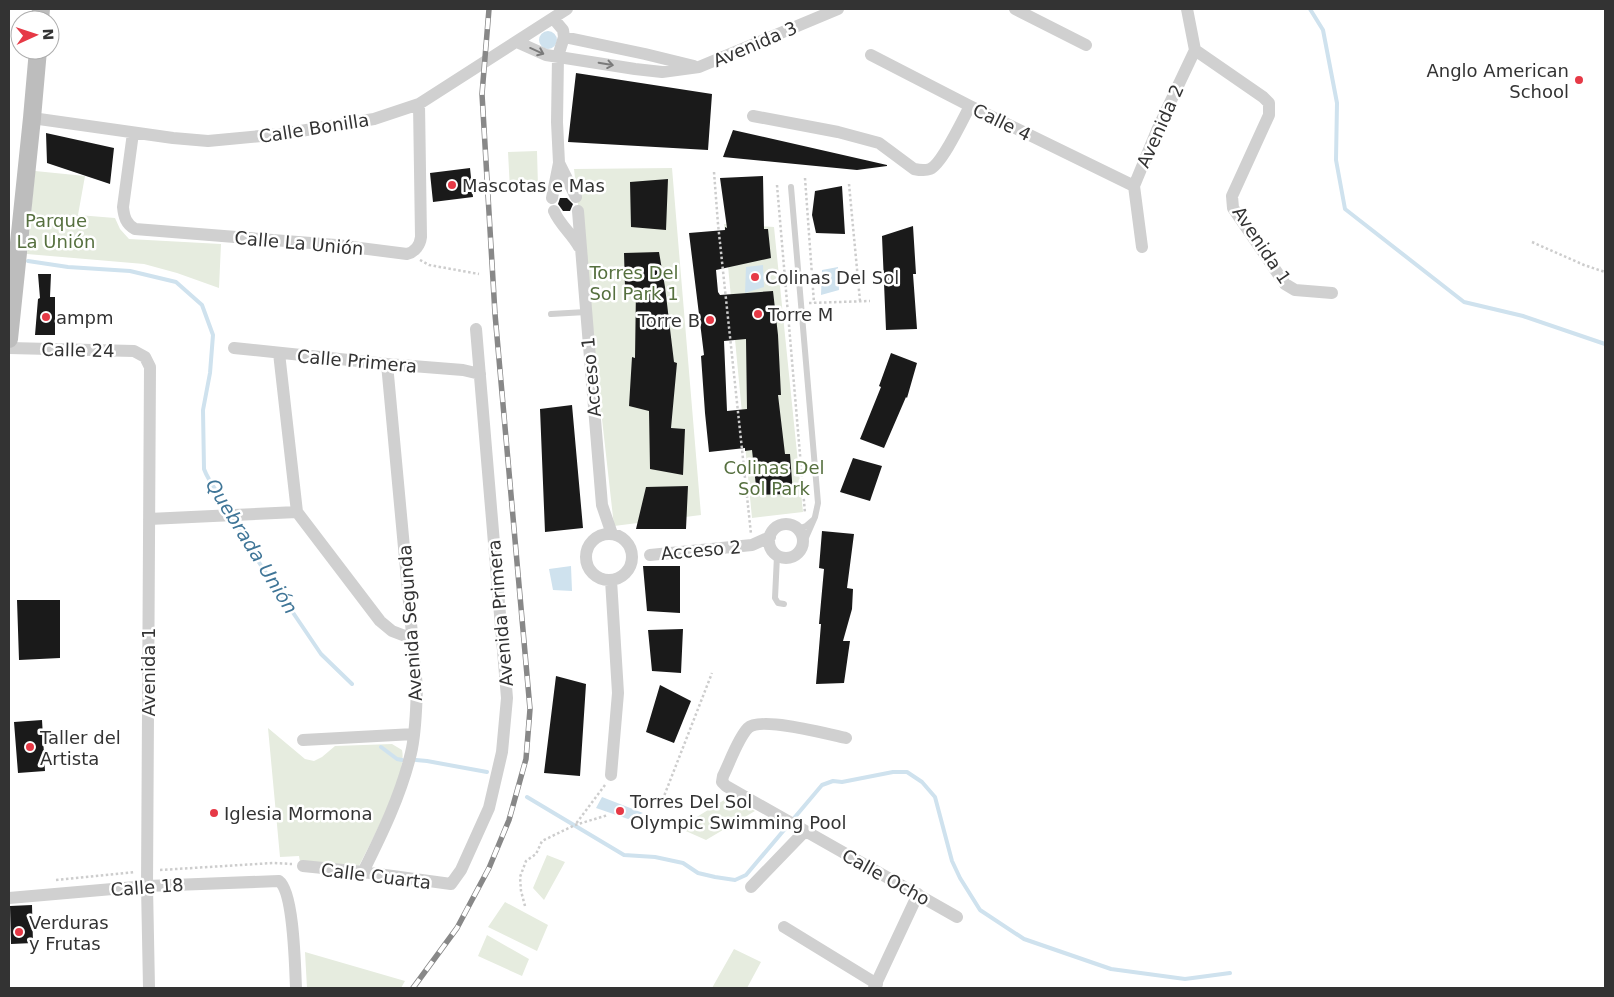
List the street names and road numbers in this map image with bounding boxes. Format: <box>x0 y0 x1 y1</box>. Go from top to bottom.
street label: Avenida 3 <box>710 17 800 71</box>
street label: Avenida 2 <box>1132 81 1188 171</box>
street label: Calle 4 <box>970 99 1034 145</box>
street label: Calle Bonilla <box>257 109 371 147</box>
street label: Avenida 1 <box>1228 202 1296 288</box>
street label: Calle La Unión <box>234 227 364 259</box>
street label: Acceso 1 <box>577 336 605 418</box>
street label: Calle 24 <box>41 339 115 361</box>
street label: Calle Primera <box>296 345 418 377</box>
street label: Acceso 2 <box>660 536 742 564</box>
street label: Avenida Primera <box>483 539 517 687</box>
street label: Avenida Segunda <box>394 544 426 702</box>
street label: Avenida 1 <box>138 627 159 717</box>
street label: Calle Ocho <box>839 844 933 910</box>
street label: Calle Cuarta <box>320 859 432 893</box>
street label: Calle 18 <box>110 874 184 900</box>

